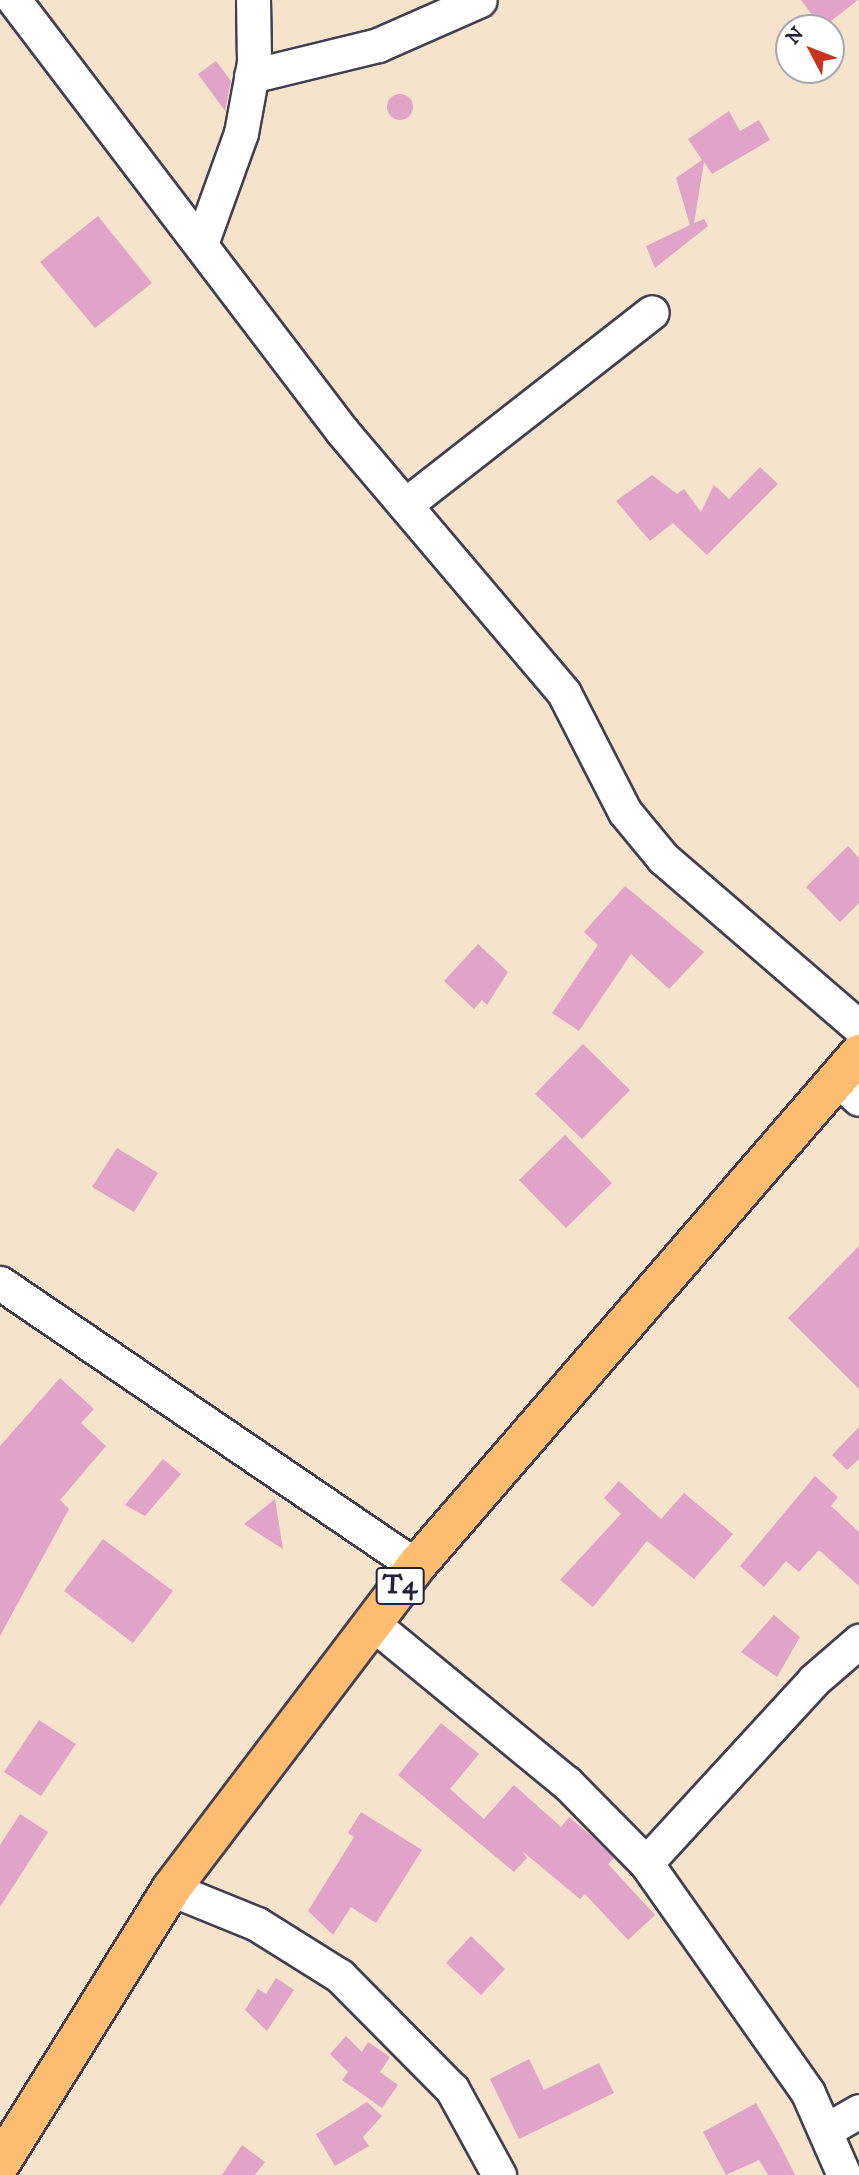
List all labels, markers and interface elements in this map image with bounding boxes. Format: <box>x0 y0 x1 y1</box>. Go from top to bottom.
north arrow <box>775 14 845 84</box>
text: N <box>782 22 809 49</box>
road number: T4 <box>376 1564 424 1609</box>

